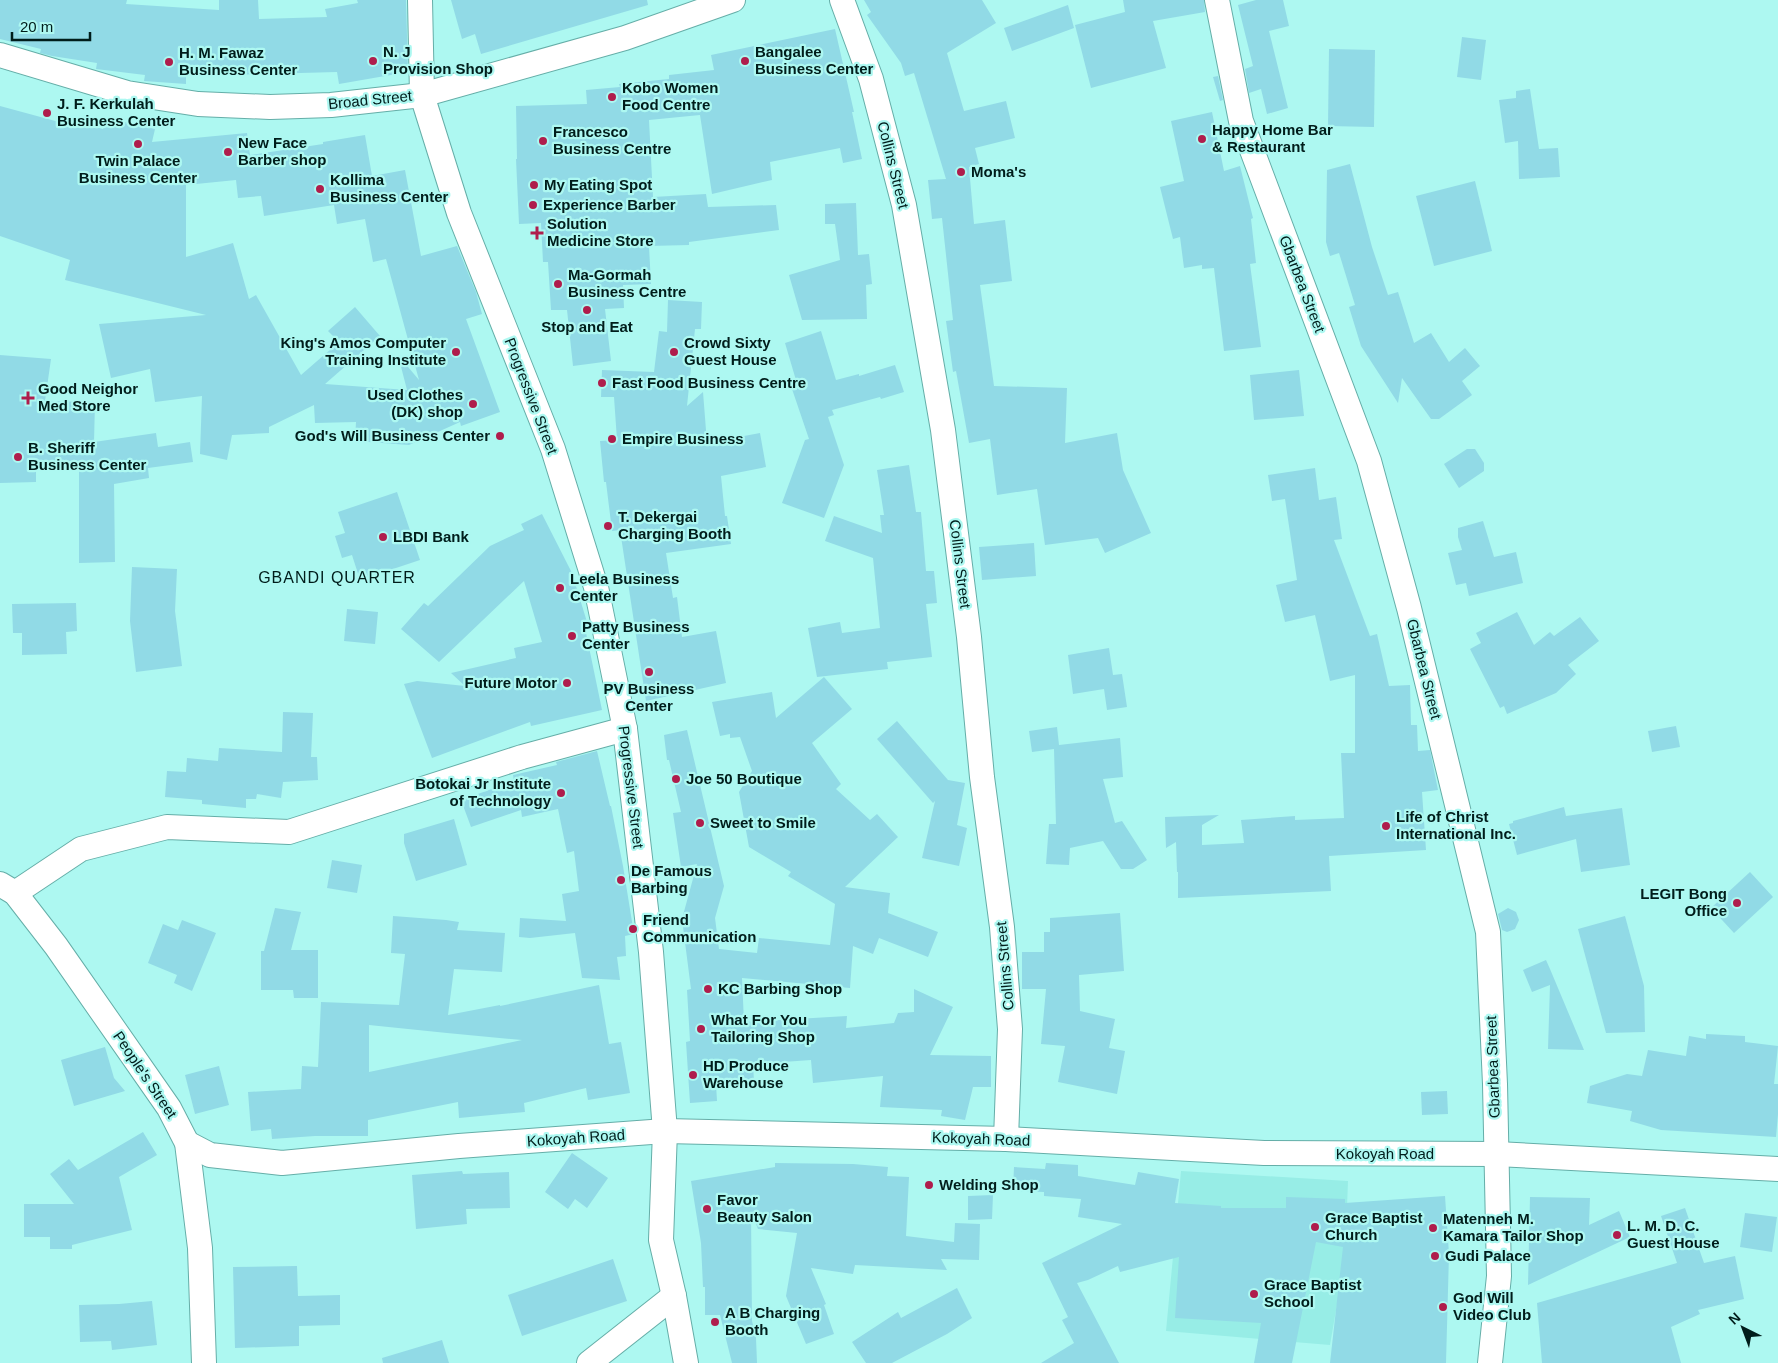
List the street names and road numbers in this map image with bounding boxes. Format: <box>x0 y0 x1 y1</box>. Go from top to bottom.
street label: Broad Street <box>327 87 414 112</box>
street label: Collins Street <box>874 120 913 211</box>
street label: Gbarbea Street <box>1276 233 1329 336</box>
street label: Progressive Street <box>501 335 562 457</box>
street label: Collins Street <box>947 519 974 610</box>
street label: Gbarbea Street <box>1404 617 1445 721</box>
street label: Progressive Street <box>616 725 648 850</box>
street label: Collins Street <box>992 920 1017 1011</box>
street label: Gbarbea Street <box>1482 1015 1503 1119</box>
street label: People's Street <box>110 1028 181 1122</box>
street label: Kokoyah Road <box>526 1126 626 1149</box>
street label: Kokoyah Road <box>932 1128 1030 1149</box>
street label: Kokoyah Road <box>1336 1145 1434 1162</box>

